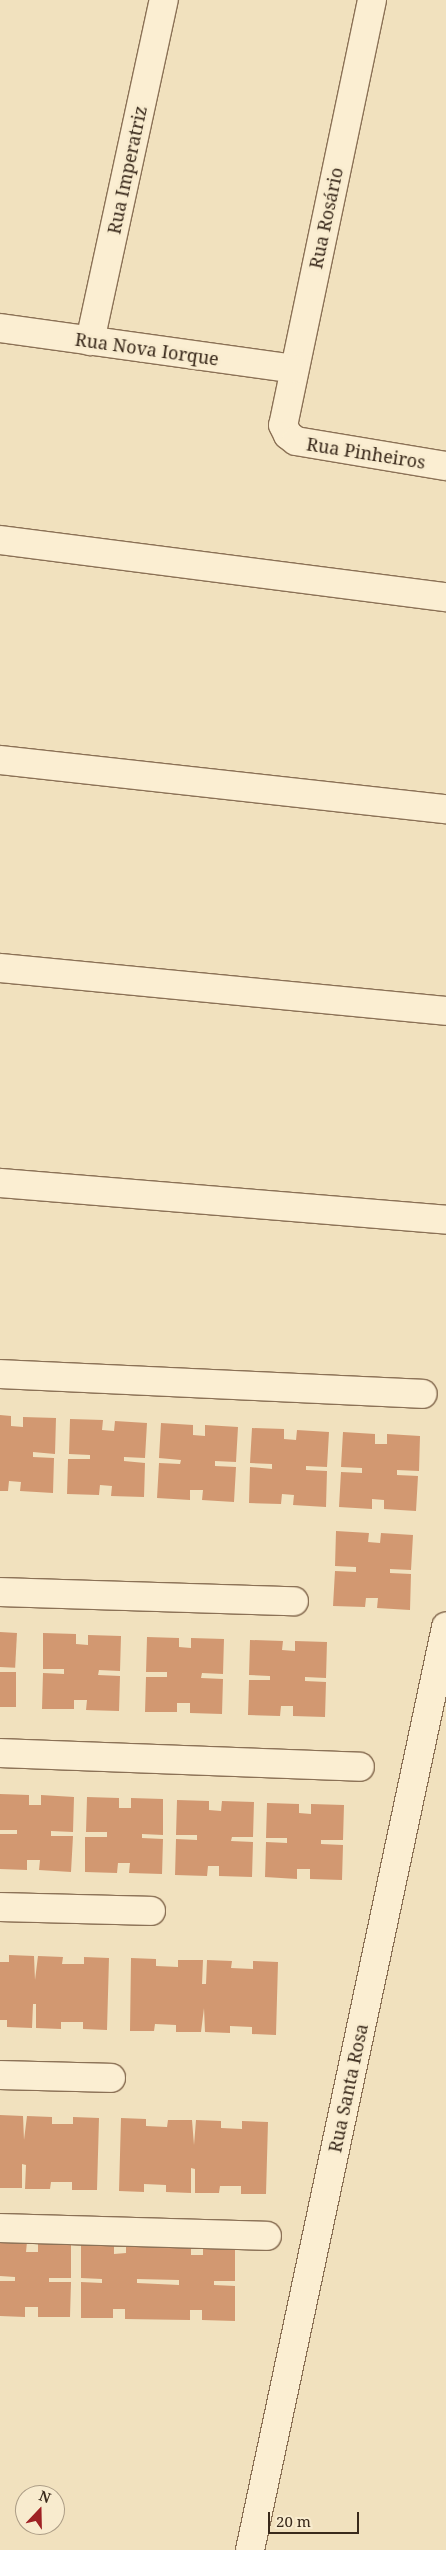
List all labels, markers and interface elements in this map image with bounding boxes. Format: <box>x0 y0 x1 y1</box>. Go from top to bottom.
street label: Rua Imperatriz <box>103 104 151 236</box>
street label: Rua Rosário <box>305 165 347 271</box>
street label: Rua Nova Iorque <box>74 328 220 370</box>
street label: Rua Pinheiros <box>305 433 427 473</box>
street label: Rua Santa Rosa <box>324 2022 372 2154</box>
north arrow <box>15 2485 65 2535</box>
text: N <box>37 2486 54 2507</box>
scale bar <box>271 2502 362 2534</box>
text: 20 m <box>276 2511 311 2531</box>

